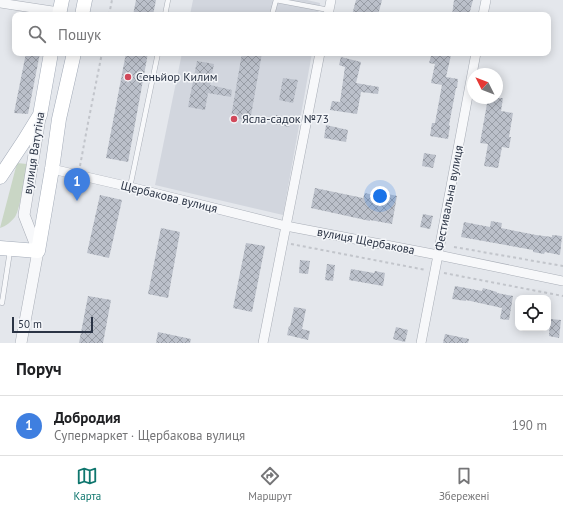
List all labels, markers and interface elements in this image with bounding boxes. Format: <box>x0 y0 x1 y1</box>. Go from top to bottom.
search box <box>12 12 551 56</box>
icon: search <box>26 23 48 45</box>
text: Пошук <box>58 25 101 44</box>
north arrow <box>467 68 503 104</box>
place label: Сеньйор Килим <box>136 69 217 84</box>
marker: Сеньйор Килим <box>123 72 133 82</box>
street label: вулиця Ватутіна <box>20 111 47 195</box>
place label: Ясла-садок №73 <box>242 111 329 126</box>
marker: Ясла-садок №73 <box>229 114 239 124</box>
street label: Фестивальна вулиця <box>431 144 466 252</box>
pin: 1 <box>64 168 90 201</box>
street label: Щербакова вулиця <box>119 177 219 216</box>
your location <box>370 186 390 206</box>
street label: вулиця Щербакова <box>316 224 416 257</box>
map controls <box>515 295 551 331</box>
button: locate <box>515 295 551 331</box>
scale bar <box>12 315 93 334</box>
text: 50 m <box>18 317 42 331</box>
text: Поруч <box>16 358 62 380</box>
text: Добродия <box>54 408 121 427</box>
text: 1 <box>25 417 33 434</box>
text: 190 m <box>512 417 547 434</box>
text: Супермаркет · Щербакова вулиця <box>54 427 245 444</box>
tab: Карта <box>74 465 101 503</box>
tab: Маршрут <box>248 465 292 503</box>
tab: Збережені <box>439 465 489 503</box>

